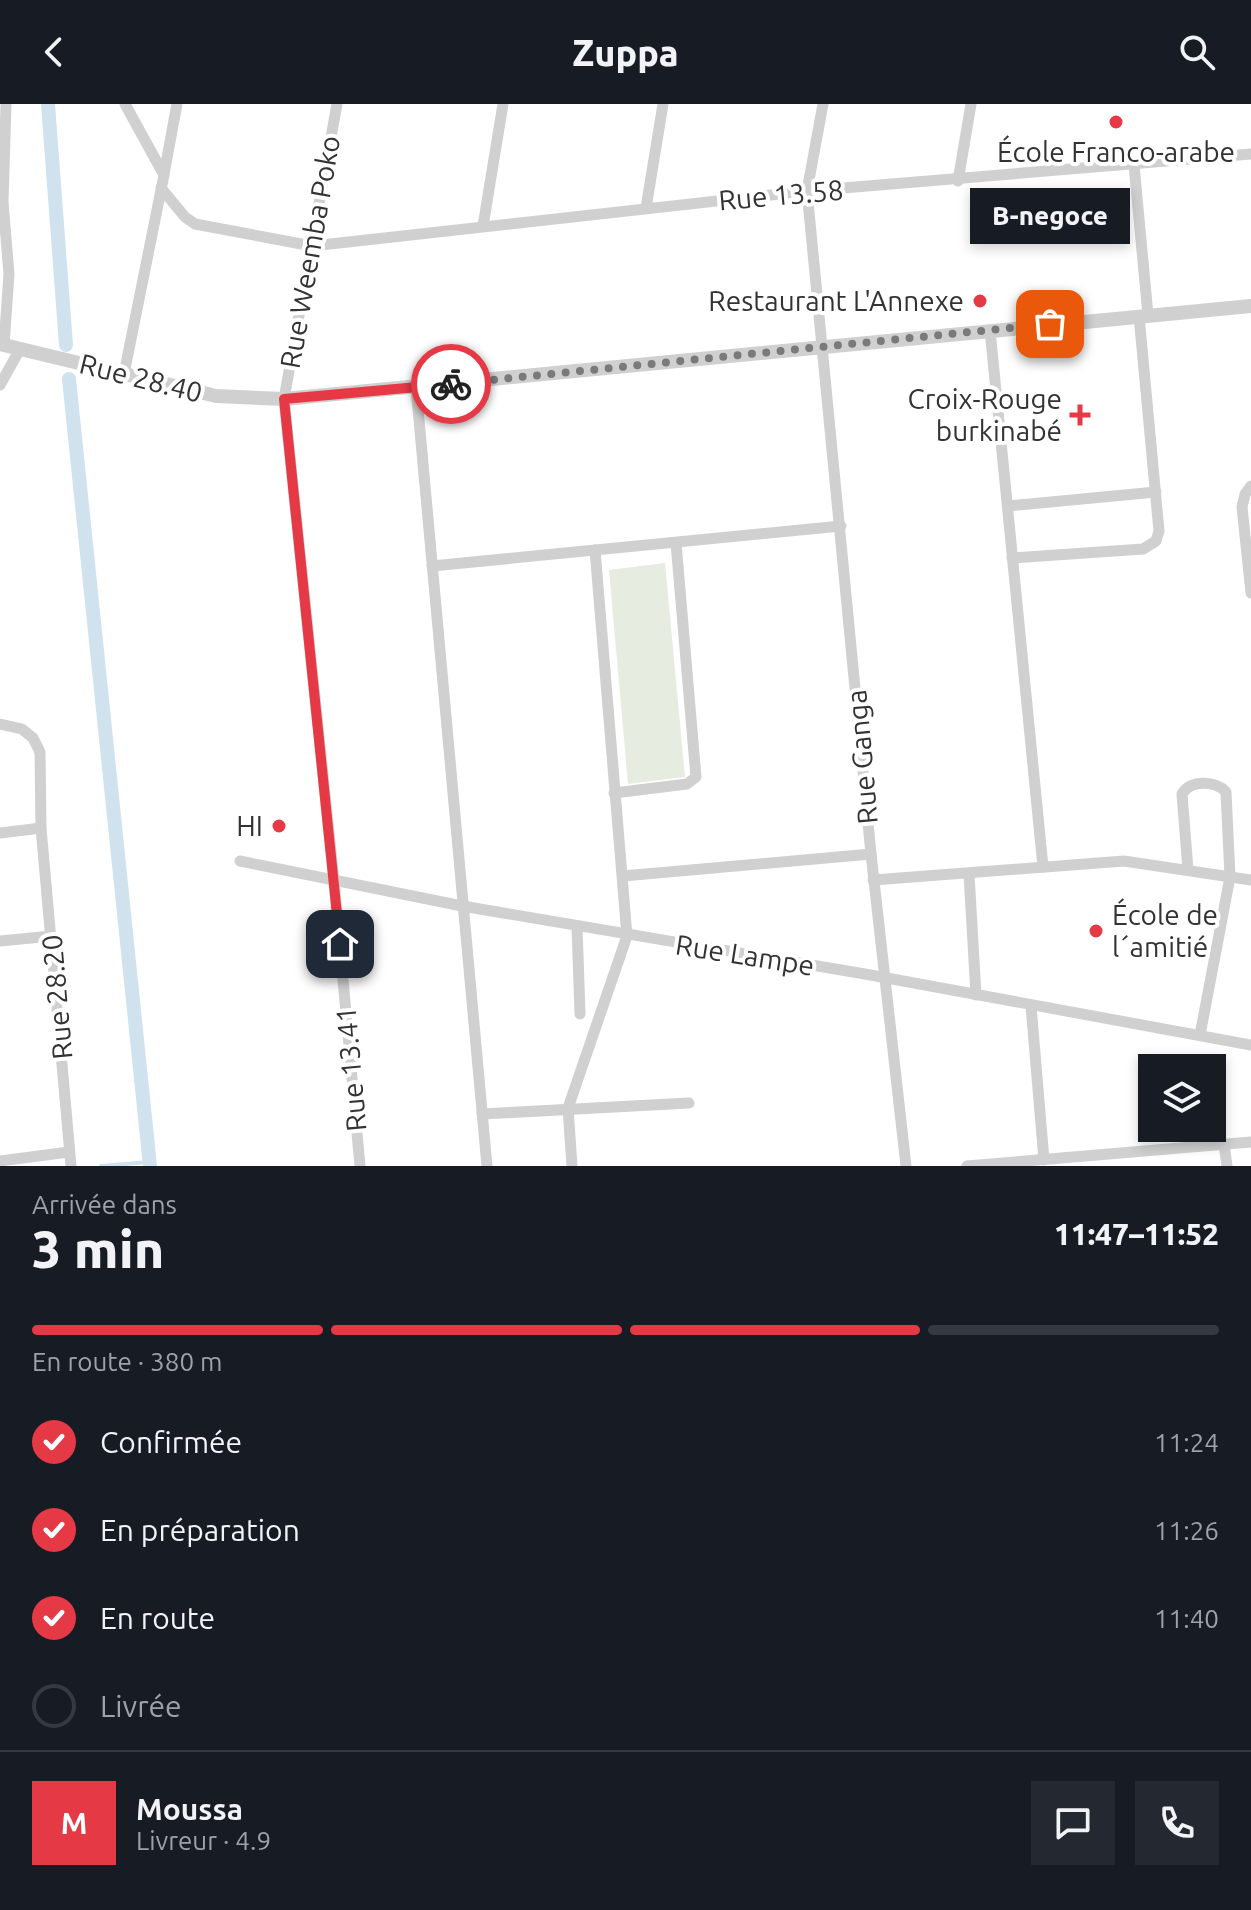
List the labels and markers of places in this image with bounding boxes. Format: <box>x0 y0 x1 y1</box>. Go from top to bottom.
marker: École Franco-arabe <box>1107 113 1125 131</box>
place label: École Franco-arabe <box>997 135 1235 167</box>
callout: B-negoce <box>970 188 1130 244</box>
place label: Restaurant L'Annexe <box>708 285 964 316</box>
pin <box>1016 290 1084 358</box>
marker: Restaurant L'Annexe <box>971 292 989 310</box>
place label: Croix-Rouge burkinabé <box>908 383 1062 446</box>
marker: Croix-Rouge burkinabé <box>1069 404 1091 426</box>
place label: HI <box>236 810 263 841</box>
marker: HI <box>270 817 288 835</box>
place label: École de l´amitié <box>1112 898 1218 962</box>
pin <box>306 910 374 978</box>
marker: École de l´amitié <box>1087 922 1105 940</box>

